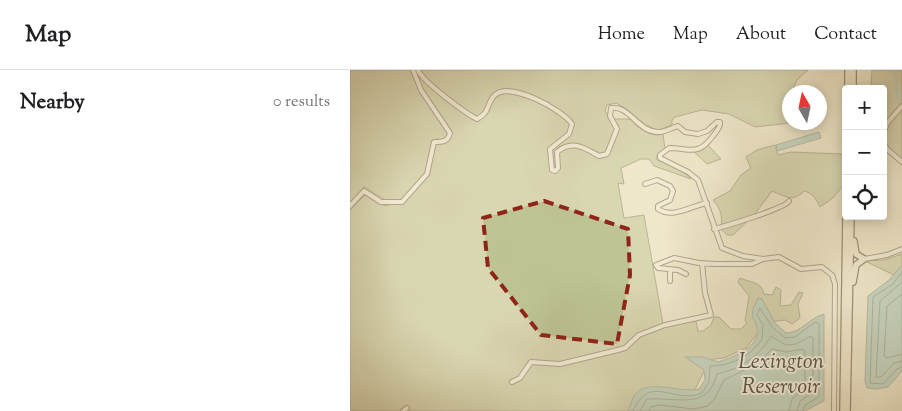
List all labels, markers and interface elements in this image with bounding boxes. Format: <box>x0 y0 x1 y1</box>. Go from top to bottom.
text: Map <box>25 18 71 52</box>
text: Home <box>598 22 645 48</box>
text: Map <box>673 22 708 48</box>
text: About <box>736 22 786 48</box>
text: Contact <box>814 22 877 48</box>
north arrow <box>782 85 827 130</box>
map controls <box>842 85 887 220</box>
button: + <box>842 85 887 130</box>
text: Nearby <box>20 88 85 118</box>
text: 0 results <box>273 91 330 114</box>
button: − <box>842 130 887 175</box>
button: locate <box>842 175 887 220</box>
water label: Lexington Reservoir <box>738 347 825 404</box>

